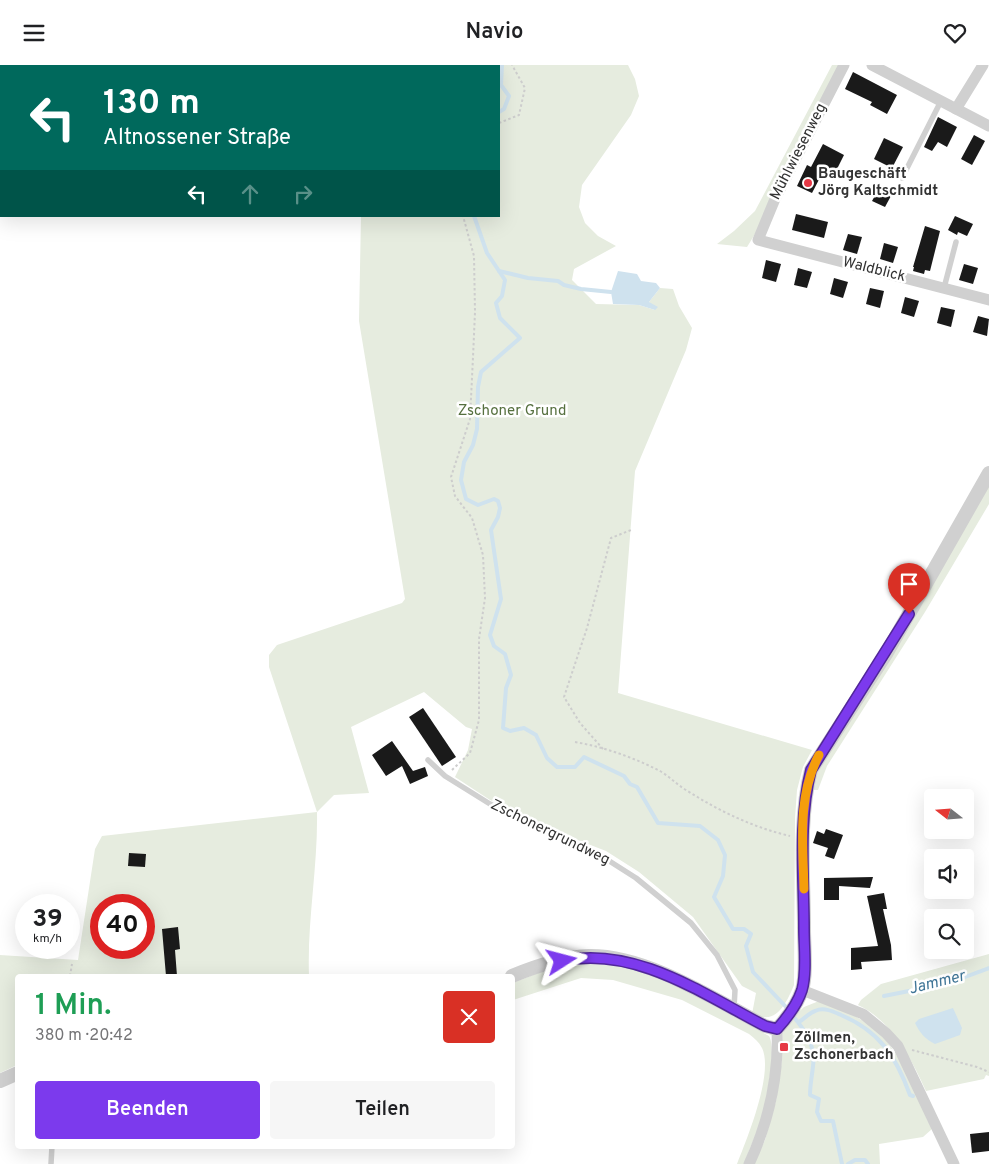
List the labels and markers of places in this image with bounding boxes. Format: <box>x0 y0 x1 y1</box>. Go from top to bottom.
place label: Baugeschäft Jörg Kaltschmidt <box>818 165 938 201</box>
marker: Baugeschäft Jörg Kaltschmidt <box>802 177 814 189</box>
pin <box>888 563 930 614</box>
place label: Zöllmen, Zschonerbach <box>794 1029 894 1065</box>
marker: Zöllmen, Zschonerbach <box>778 1041 790 1053</box>

